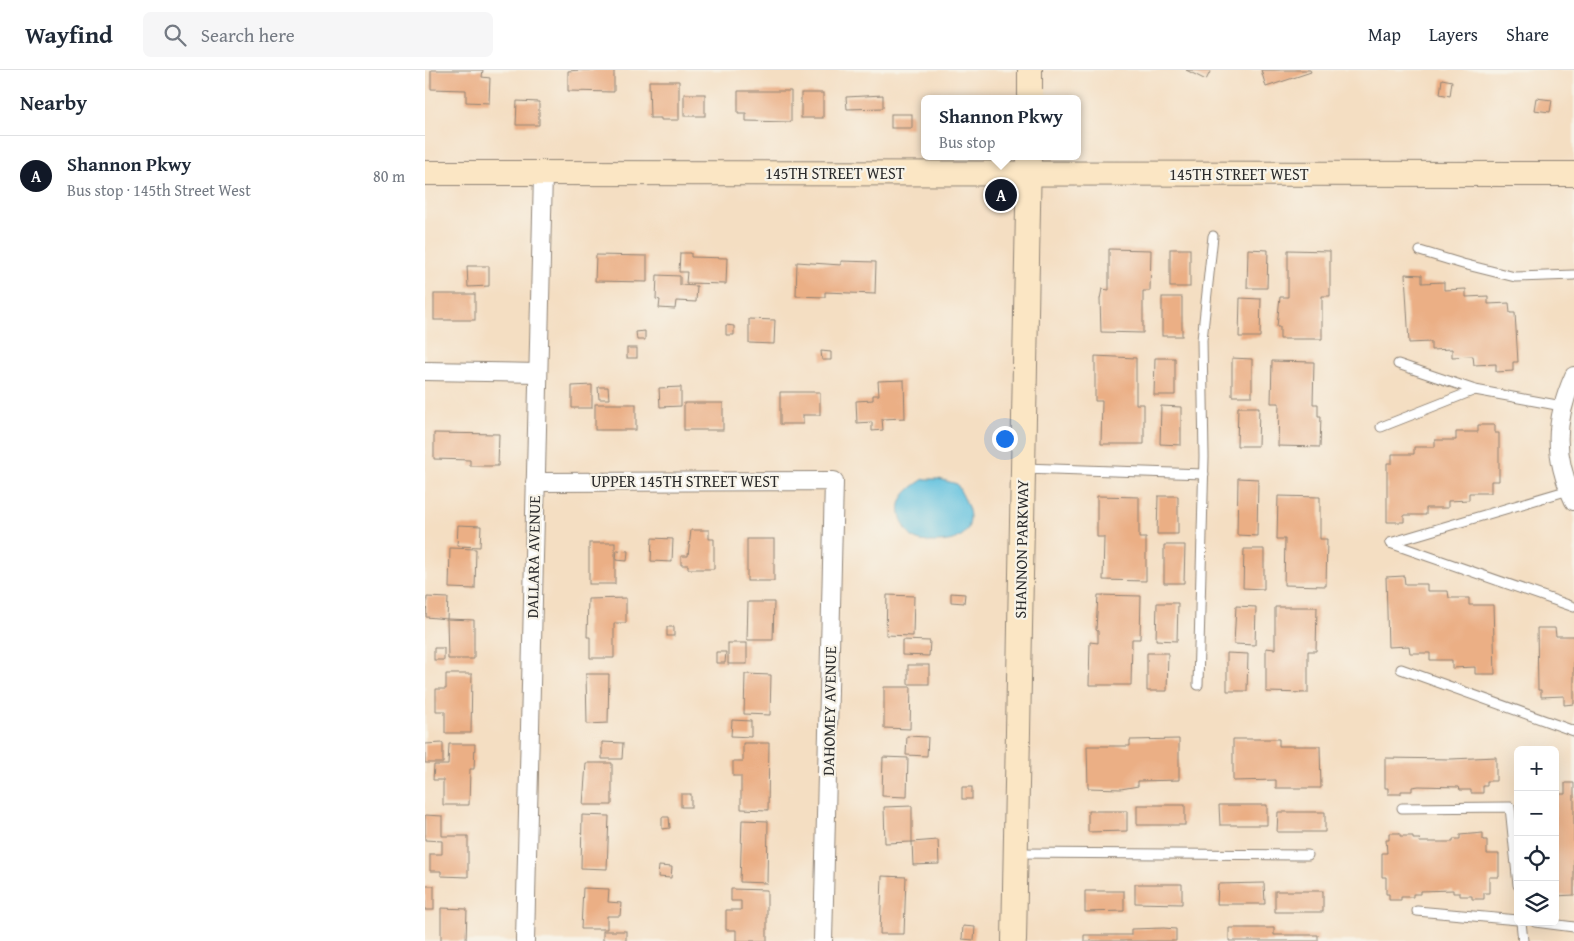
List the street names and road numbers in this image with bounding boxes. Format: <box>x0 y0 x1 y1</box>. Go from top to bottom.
street label: 145TH STREET WEST <box>765 161 905 185</box>
street label: 145TH STREET WEST <box>1169 162 1309 186</box>
street label: UPPER 145TH STREET WEST <box>591 469 779 493</box>
street label: SHANNON PARKWAY <box>1008 479 1034 619</box>
street label: DALLARA AVENUE <box>520 495 546 619</box>
street label: DAHOMEY AVENUE <box>816 646 842 776</box>

